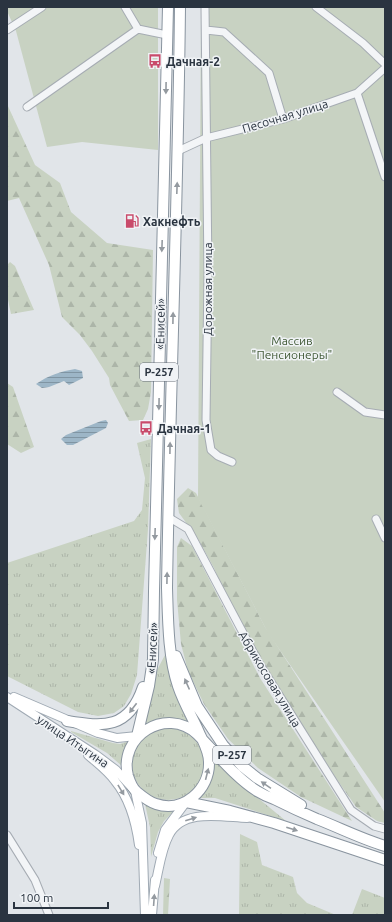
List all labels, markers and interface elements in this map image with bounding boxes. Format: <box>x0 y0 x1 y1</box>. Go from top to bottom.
bus stop icon: Дачная-2 <box>147 53 163 69</box>
place label: Дачная-2 <box>166 55 220 68</box>
one-way arrow <box>163 82 169 95</box>
street label: Песочная улица <box>241 97 329 135</box>
one-way arrow <box>174 181 180 194</box>
fuel station icon: Хакнефть <box>124 213 140 229</box>
place label: Хакнефть <box>143 215 201 228</box>
one-way arrow <box>158 240 165 252</box>
street label: Дорожная улица <box>201 242 214 336</box>
street label: «Енисей» <box>153 298 167 350</box>
one-way arrow <box>170 311 176 324</box>
park label: Массив "Пенсионеры" <box>252 334 332 361</box>
road number: Р-257 <box>140 363 178 381</box>
one-way arrow <box>156 398 162 411</box>
bus stop icon: Дачная-1 <box>138 420 154 436</box>
place label: Дачная-1 <box>157 422 211 435</box>
one-way arrow <box>166 442 173 454</box>
one-way arrow <box>152 528 158 541</box>
one-way arrow <box>164 571 170 584</box>
street label: «Енисей» <box>144 622 160 674</box>
street label: Абрикосовая улица <box>236 629 304 729</box>
one-way arrow <box>184 678 190 690</box>
one-way arrow <box>129 702 137 713</box>
street label: улица Итыгина <box>35 712 111 770</box>
road number: Р-257 <box>213 746 251 764</box>
one-way arrow <box>205 768 211 781</box>
one-way arrow <box>261 781 271 789</box>
one-way arrow <box>117 785 125 795</box>
one-way arrow <box>185 816 197 822</box>
one-way arrow <box>286 826 298 832</box>
scale bar <box>14 884 108 910</box>
text: 100 m <box>20 891 53 904</box>
one-way arrow <box>150 894 157 906</box>

